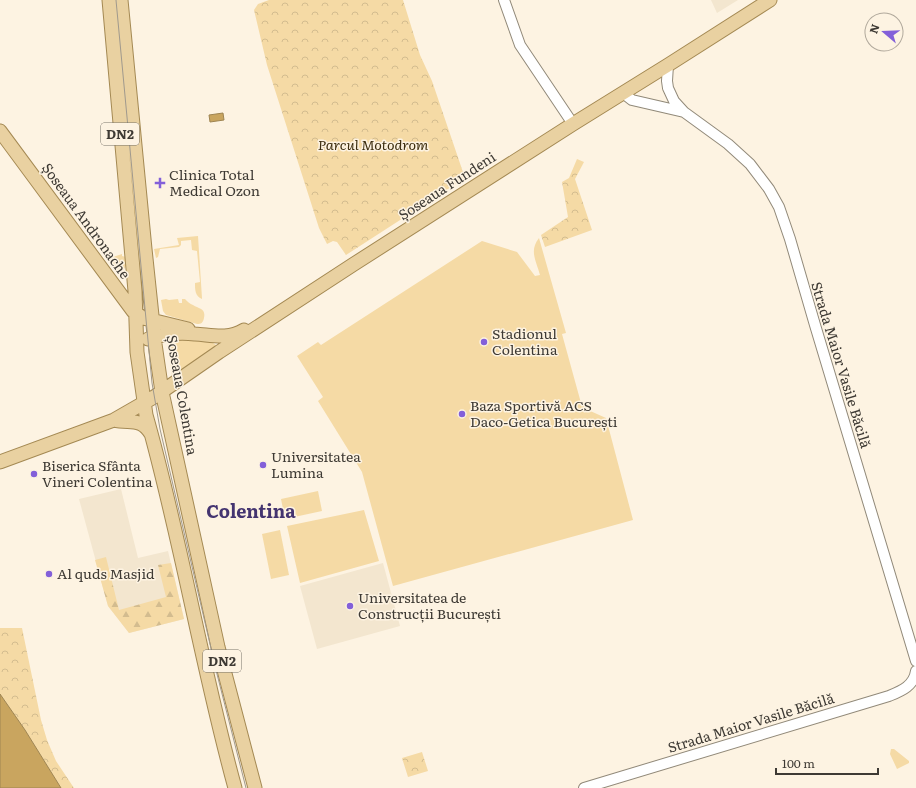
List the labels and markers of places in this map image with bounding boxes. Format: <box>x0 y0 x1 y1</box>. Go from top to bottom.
place label: Clinica Total Medical Ozon <box>169 164 260 200</box>
marker: Clinica Total Medical Ozon <box>154 177 166 189</box>
place label: Stadionul Colentina <box>492 323 558 359</box>
marker: Stadionul Colentina <box>479 337 489 347</box>
place label: Baza Sportivă ACS Daco-Getica București <box>470 395 618 431</box>
marker: Baza Sportivă ACS Daco-Getica București <box>457 409 467 419</box>
place label: Universitatea Lumina <box>271 446 361 482</box>
place label: Biserica Sfânta Vineri Colentina <box>42 455 153 491</box>
marker: Universitatea Lumina <box>258 460 268 470</box>
marker: Biserica Sfânta Vineri Colentina <box>29 469 39 479</box>
place label: Al quds Masjid <box>57 563 155 583</box>
marker: Al quds Masjid <box>44 569 54 579</box>
place label: Universitatea de Construcții București <box>358 587 501 623</box>
marker: Universitatea de Construcții București <box>345 601 355 611</box>

